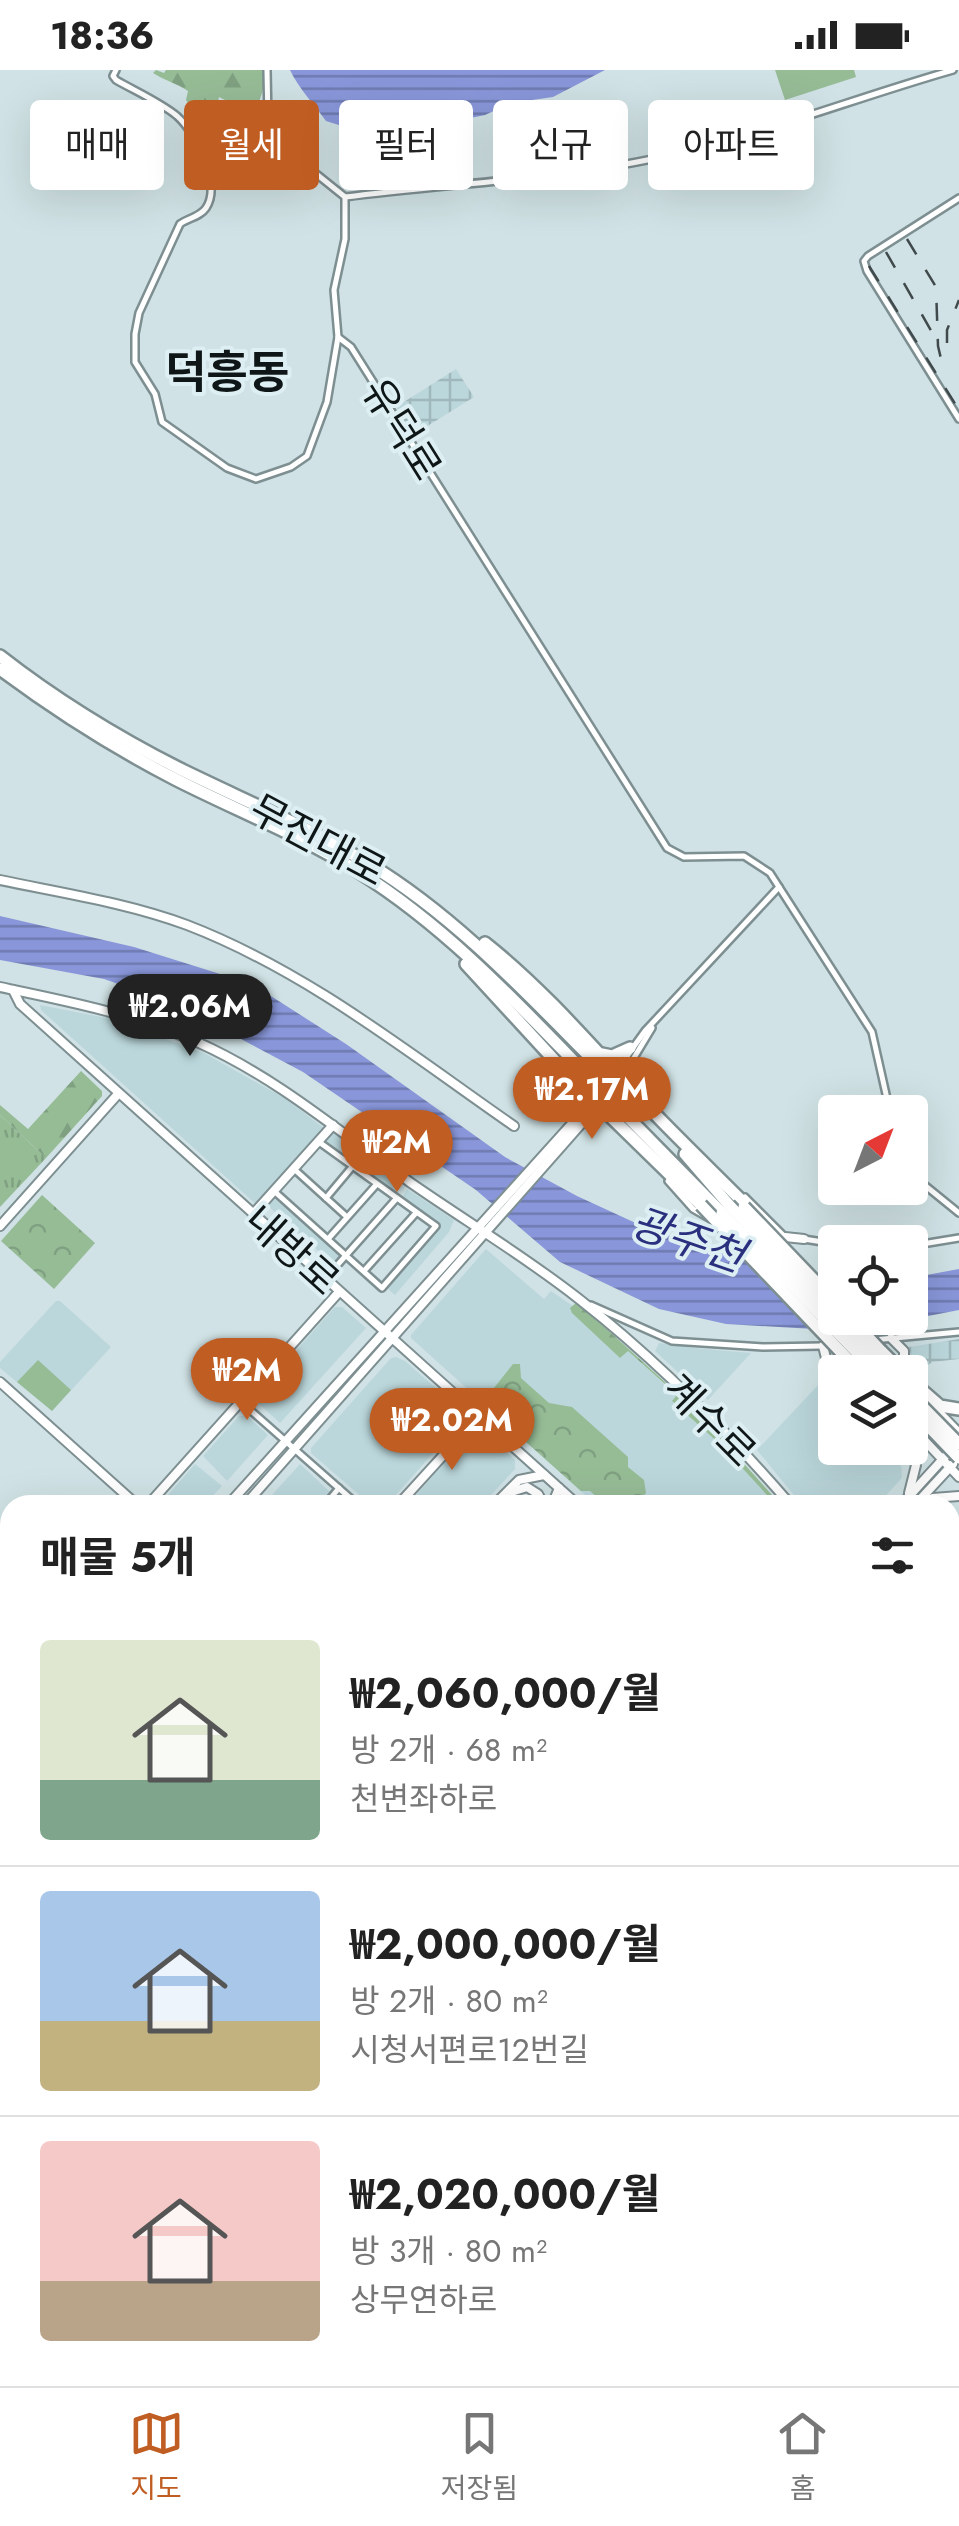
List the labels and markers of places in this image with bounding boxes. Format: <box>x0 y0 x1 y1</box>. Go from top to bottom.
pin: ₩2.06M <box>109 974 271 1059</box>
pin: ₩2.17M <box>511 1057 673 1142</box>
pin: ₩2M <box>349 1110 445 1195</box>
pin: ₩2M <box>199 1338 295 1423</box>
pin: ₩2.02M <box>371 1388 533 1473</box>

